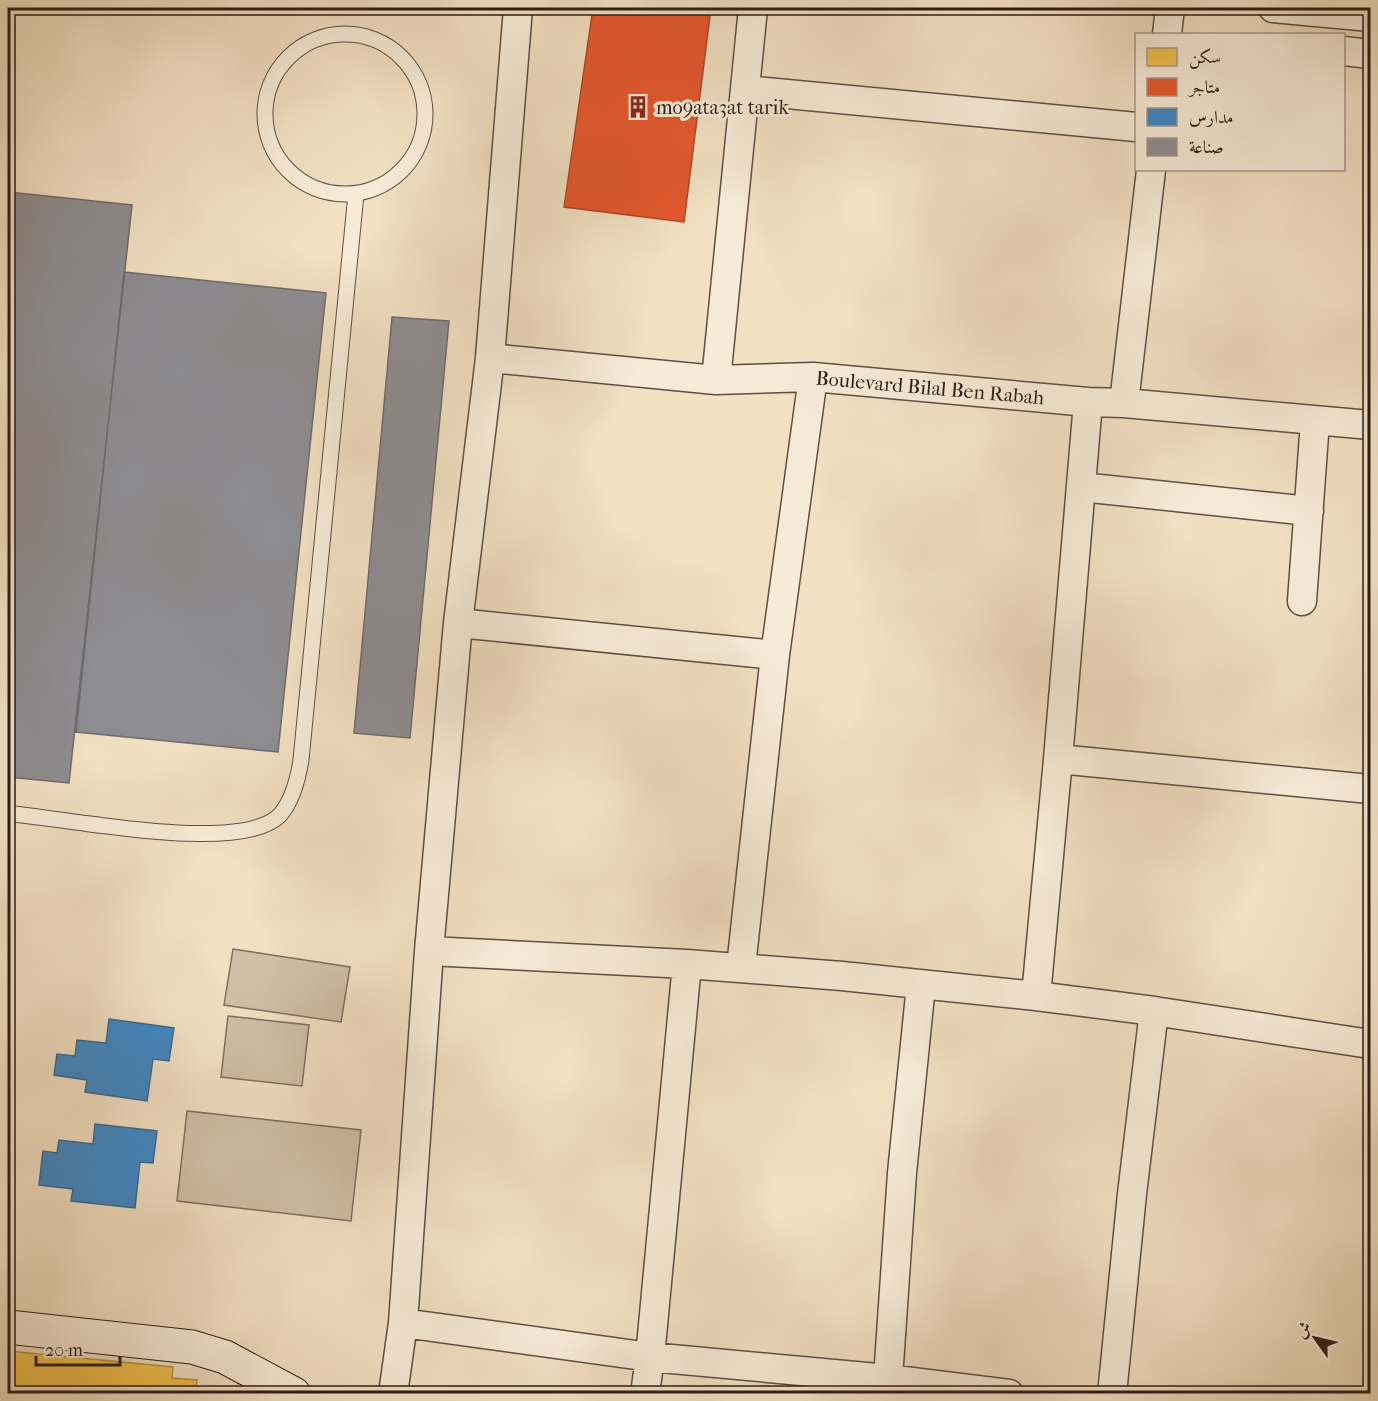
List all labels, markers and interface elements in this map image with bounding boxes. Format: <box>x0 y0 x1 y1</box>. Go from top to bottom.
legend <box>1135 33 1345 171</box>
text: سكن <box>1189 47 1221 69</box>
text: متاجر <box>1187 77 1220 98</box>
building icon: mo9ata3at tarik <box>625 94 651 120</box>
place label: mo9ata3at tarik <box>656 96 789 119</box>
text: مدارس <box>1189 107 1233 128</box>
text: صناعة <box>1189 137 1224 158</box>
street label: Boulevard Bilal Ben Rabah <box>815 367 1046 410</box>
north arrow <box>1285 1308 1345 1368</box>
text: ش <box>1291 1318 1315 1342</box>
scale bar <box>36 1329 120 1367</box>
text: 20 m <box>45 1340 83 1361</box>

